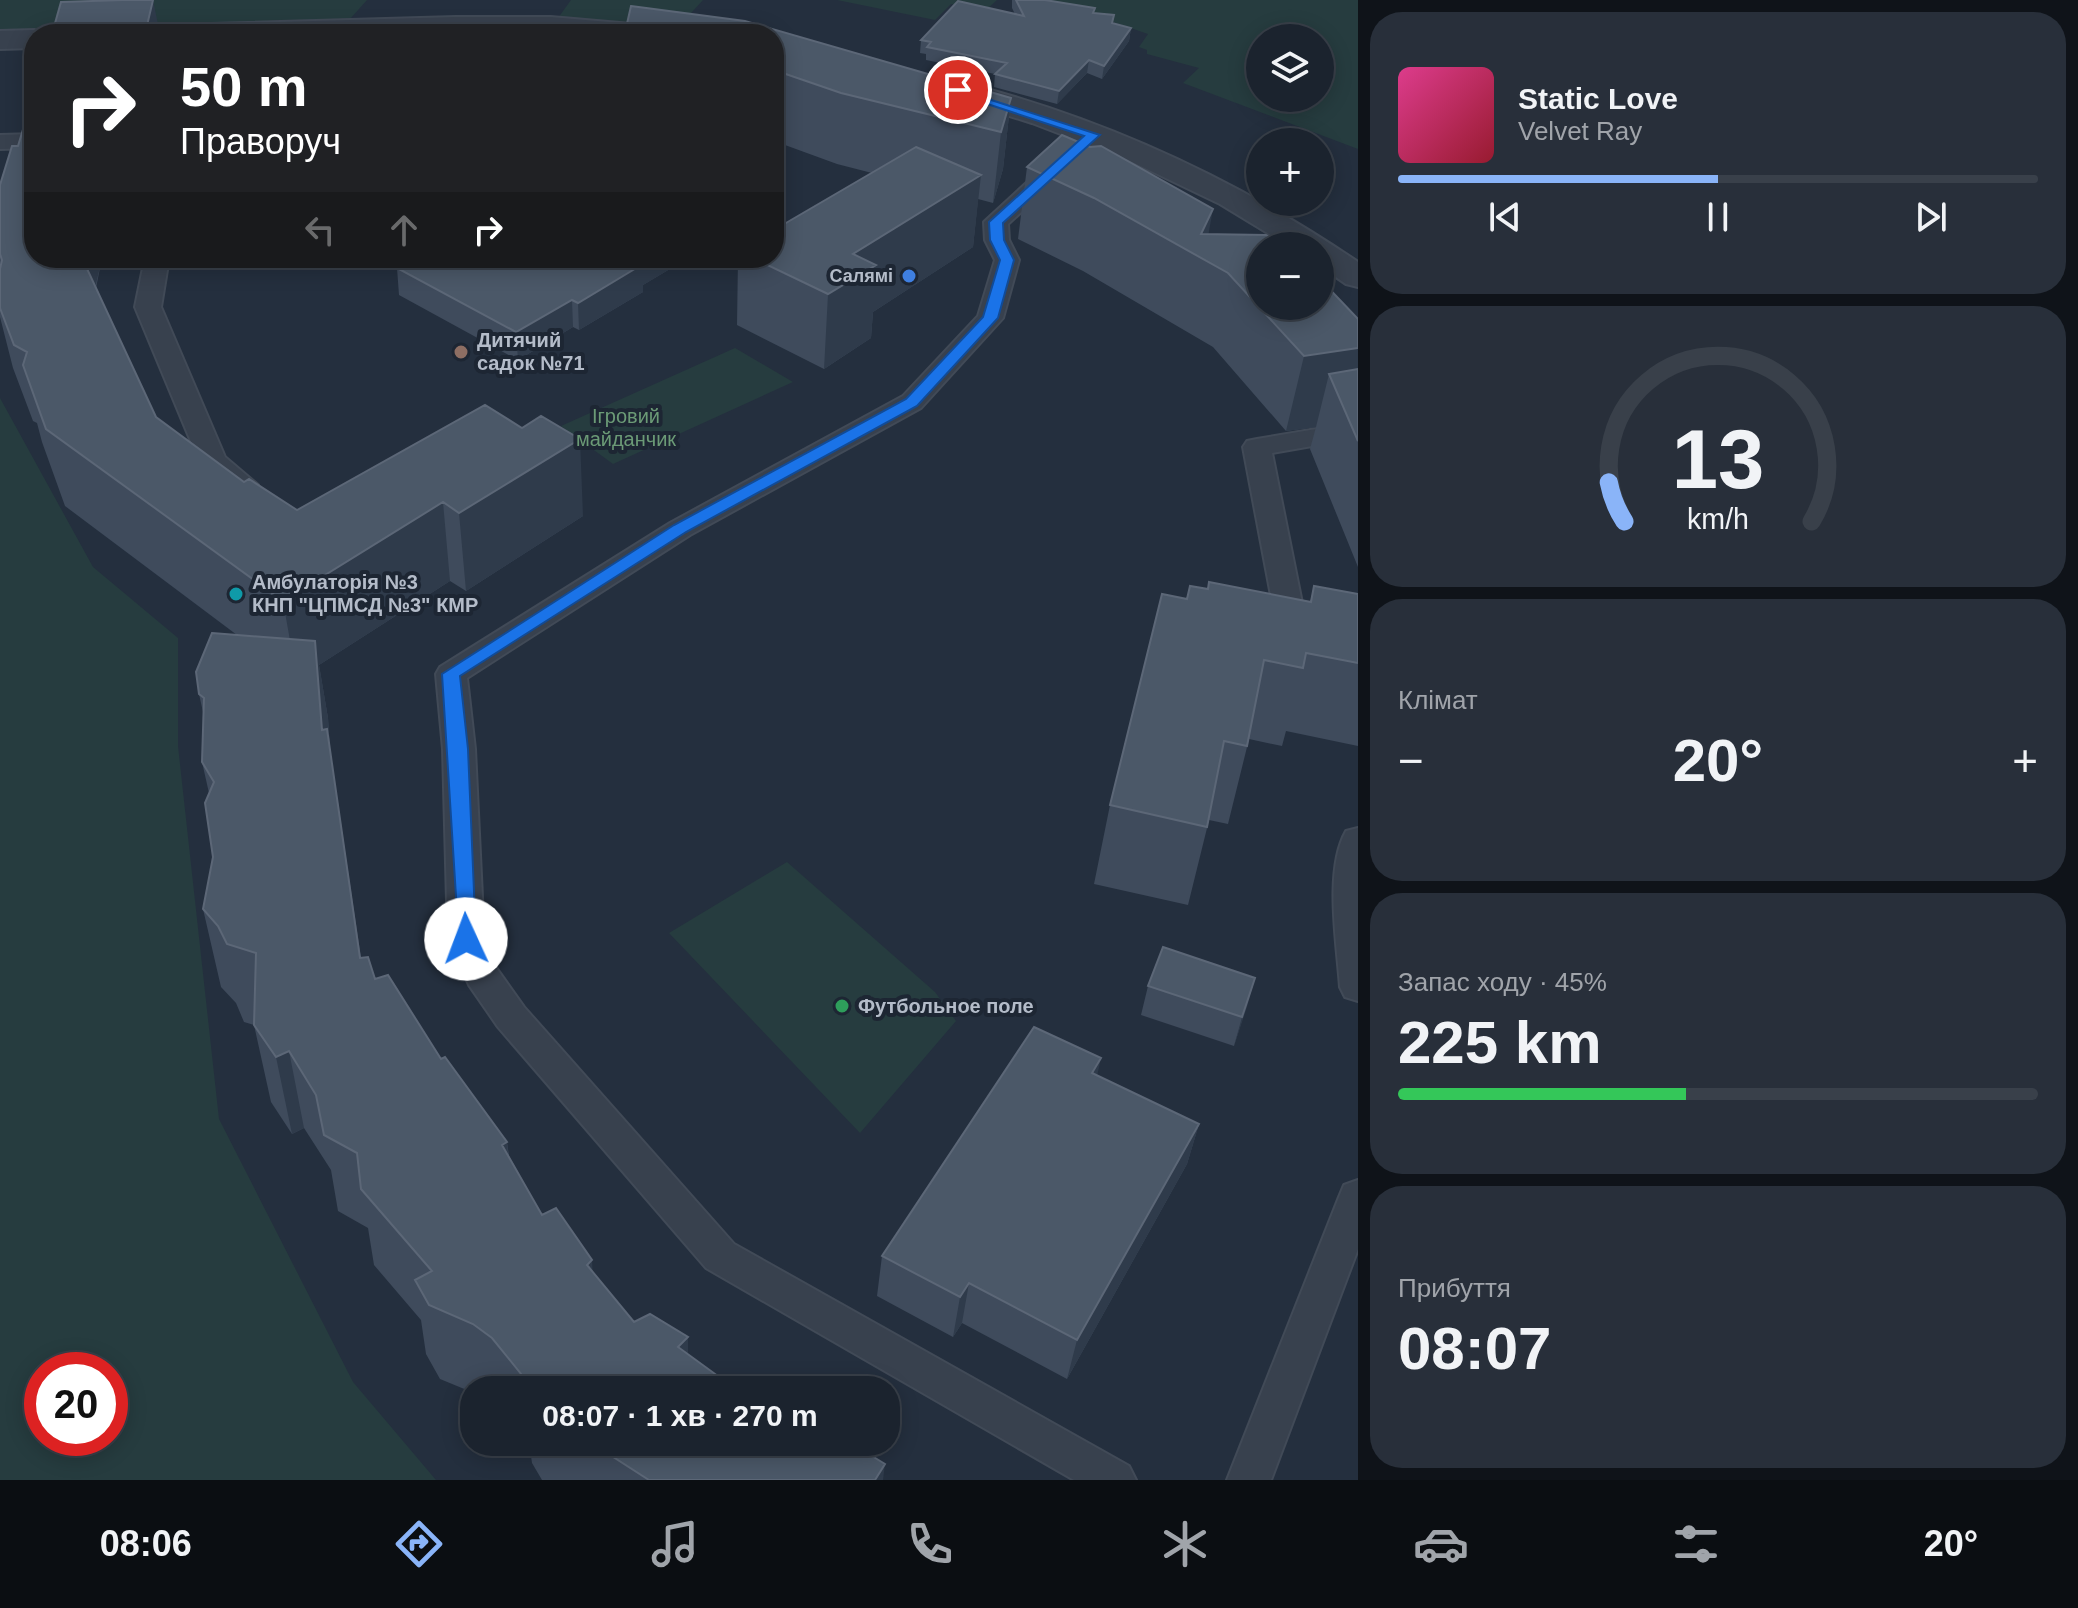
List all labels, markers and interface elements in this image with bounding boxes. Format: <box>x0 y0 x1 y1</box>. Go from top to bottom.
map controls <box>1246 24 1334 320</box>
button: layers <box>1246 24 1334 112</box>
text: 50 m <box>180 55 308 118</box>
icon: right <box>48 56 152 160</box>
pin <box>924 56 992 124</box>
icon: arrive <box>936 68 980 112</box>
text: Static Love <box>1518 82 1678 115</box>
text: Velvet Ray <box>1518 116 1642 146</box>
text: Праворуч <box>180 121 341 162</box>
button: + <box>1246 128 1334 216</box>
icon: previous <box>1483 195 1527 239</box>
icon: pause <box>1696 195 1740 239</box>
icon: next <box>1909 195 1953 239</box>
icon: left <box>298 208 342 252</box>
icon: ahead <box>382 208 426 252</box>
icon: right <box>466 208 510 252</box>
button: − <box>1246 232 1334 320</box>
place label: Салямі <box>830 266 893 286</box>
marker: Салямі <box>900 267 918 285</box>
place label: Дитячий садок №71 <box>477 329 585 374</box>
marker: Дитячий садок №71 <box>452 343 470 361</box>
park label: Ігровий майданчик <box>576 405 676 450</box>
text: 13 <box>1672 413 1764 506</box>
text: km/h <box>1687 504 1749 536</box>
place label: Амбулаторія №3 КНП "ЦПМСД №3" КМР <box>252 571 478 616</box>
marker: Амбулаторія №3 КНП "ЦПМСД №3" КМР <box>227 585 245 603</box>
text: Клімат <box>1398 685 1478 715</box>
text: 20° <box>1673 727 1763 794</box>
text: − <box>1398 736 1424 785</box>
text: + <box>2012 736 2038 785</box>
position arrow <box>424 897 508 981</box>
text: Запас ходу · 45% <box>1398 967 1607 997</box>
place label: Футбольное поле <box>858 995 1034 1017</box>
marker: Футбольное поле <box>833 997 851 1015</box>
text: 225 km <box>1398 1009 1602 1076</box>
text: Прибуття <box>1398 1273 1511 1303</box>
text: 08:07 <box>1398 1315 1551 1382</box>
speed limit sign: 20 <box>24 1352 128 1456</box>
text: 08:07 · 1 хв · 270 m <box>542 1399 818 1432</box>
icon: directions <box>391 1516 447 1572</box>
icon: music <box>647 1516 703 1572</box>
icon: phone <box>902 1516 958 1572</box>
icon: climate <box>1157 1516 1213 1572</box>
icon: car <box>1413 1516 1469 1572</box>
icon: filters <box>1668 1516 1724 1572</box>
text: 08:06 <box>100 1523 192 1564</box>
text: 20° <box>1924 1523 1978 1564</box>

